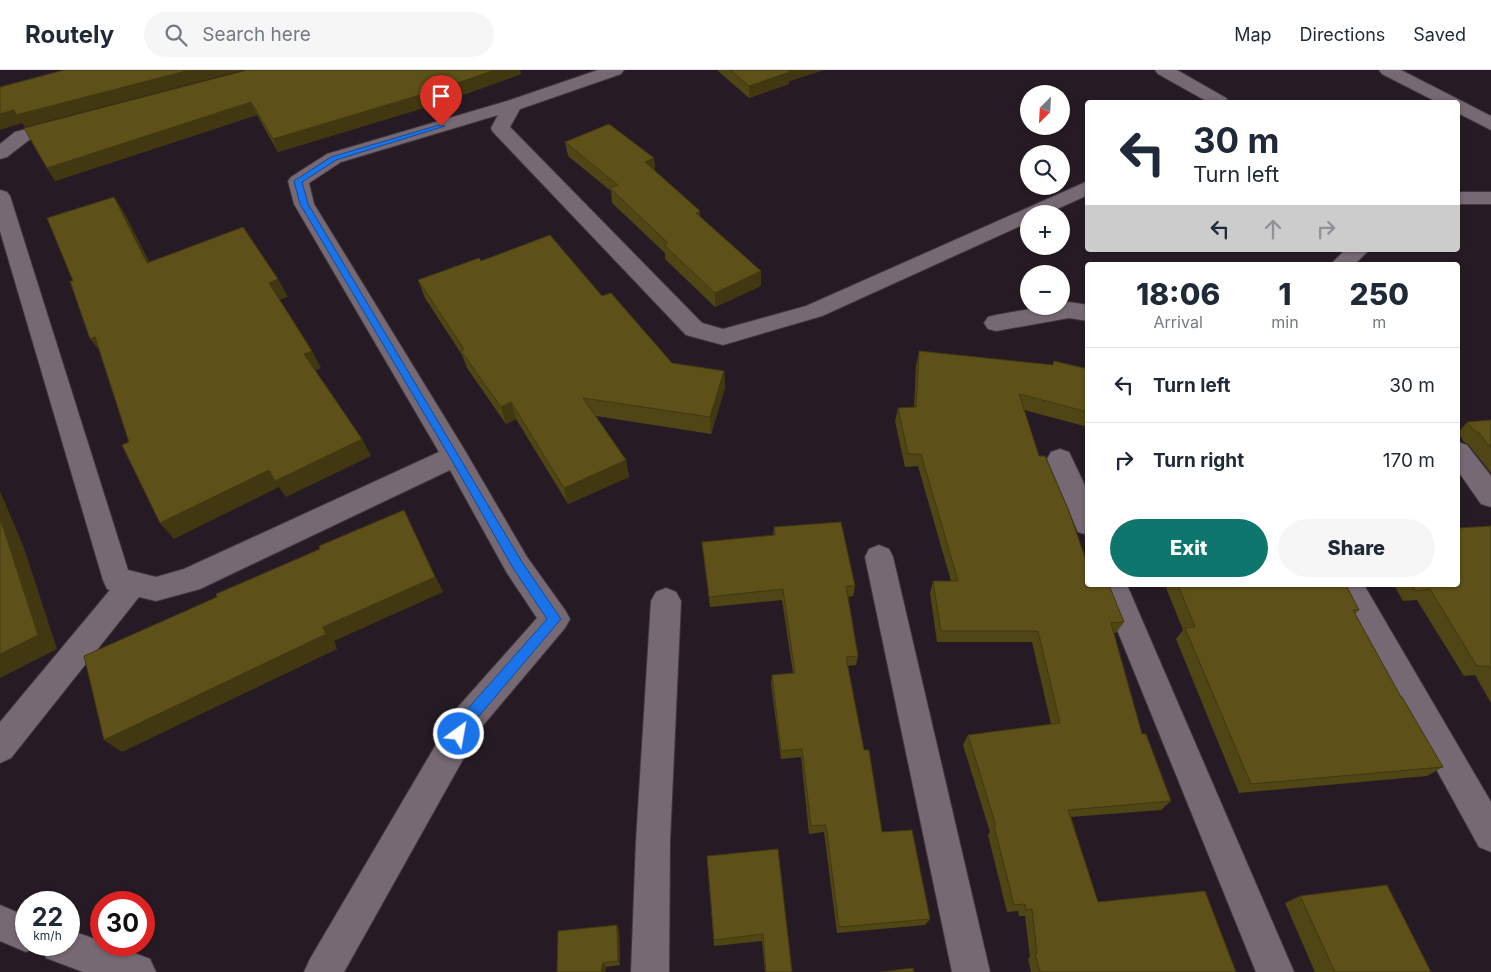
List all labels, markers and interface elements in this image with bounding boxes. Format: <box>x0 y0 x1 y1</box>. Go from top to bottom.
search box <box>144 12 494 57</box>
text: Routely <box>25 20 114 49</box>
icon: search <box>162 21 190 49</box>
text: Search here <box>202 23 311 46</box>
text: Map <box>1234 24 1272 45</box>
text: Directions <box>1300 24 1385 45</box>
text: Saved <box>1413 24 1466 45</box>
pin <box>420 75 462 126</box>
icon: arrive <box>427 82 455 110</box>
north arrow <box>1020 85 1070 135</box>
map controls <box>1020 85 1070 315</box>
text: 30 m <box>1193 119 1279 161</box>
icon: left <box>1110 120 1175 185</box>
button: search <box>1020 145 1070 195</box>
text: Turn left <box>1193 161 1279 187</box>
button: + <box>1020 205 1070 255</box>
icon: left <box>1206 215 1234 243</box>
icon: ahead <box>1259 215 1287 243</box>
icon: right <box>1312 215 1340 243</box>
button: − <box>1020 265 1070 315</box>
text: 18:06 <box>1136 276 1220 312</box>
text: 1 <box>1278 276 1292 312</box>
text: 250 <box>1350 276 1409 312</box>
text: Arrival <box>1154 312 1203 332</box>
text: min <box>1271 312 1299 332</box>
text: m <box>1372 312 1386 332</box>
icon: left <box>1110 371 1138 399</box>
text: Turn left <box>1153 374 1231 397</box>
text: 30 m <box>1389 374 1435 397</box>
icon: right <box>1110 446 1138 474</box>
text: Turn right <box>1153 449 1244 472</box>
text: 170 m <box>1383 449 1435 472</box>
button: Exit <box>1110 519 1268 577</box>
button: Share <box>1278 519 1435 577</box>
position arrow <box>432 707 484 759</box>
speed limit sign: 30 <box>90 891 155 956</box>
text: 22 <box>32 902 63 932</box>
text: km/h <box>33 928 62 943</box>

